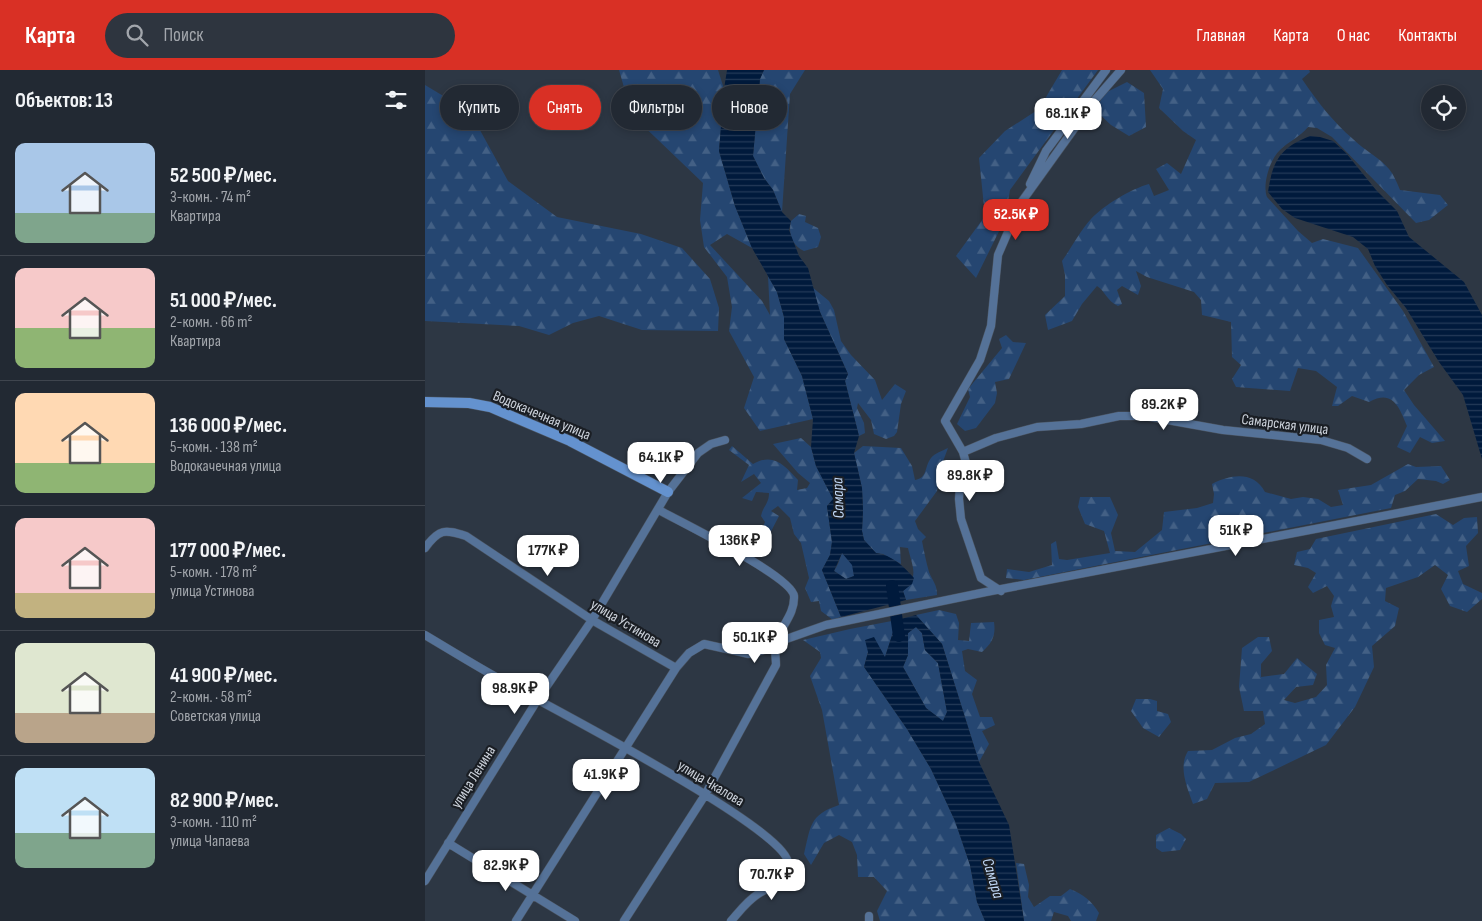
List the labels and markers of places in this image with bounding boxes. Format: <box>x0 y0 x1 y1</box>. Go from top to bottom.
pin: 68.1K ₽ <box>1022 98 1114 140</box>
pin: 52.5K ₽ <box>970 198 1062 241</box>
pin: 89.2K ₽ <box>1118 388 1210 431</box>
pin: 64.1K ₽ <box>615 442 707 484</box>
pin: 89.8K ₽ <box>924 460 1016 502</box>
pin: 51K ₽ <box>1201 514 1271 557</box>
pin: 136K ₽ <box>699 524 781 567</box>
pin: 177K ₽ <box>507 534 589 577</box>
pin: 50.1K ₽ <box>709 622 801 664</box>
pin: 98.9K ₽ <box>469 672 561 715</box>
pin: 41.9K ₽ <box>560 758 652 801</box>
pin: 82.9K ₽ <box>460 850 552 892</box>
pin: 70.7K ₽ <box>726 858 818 901</box>

